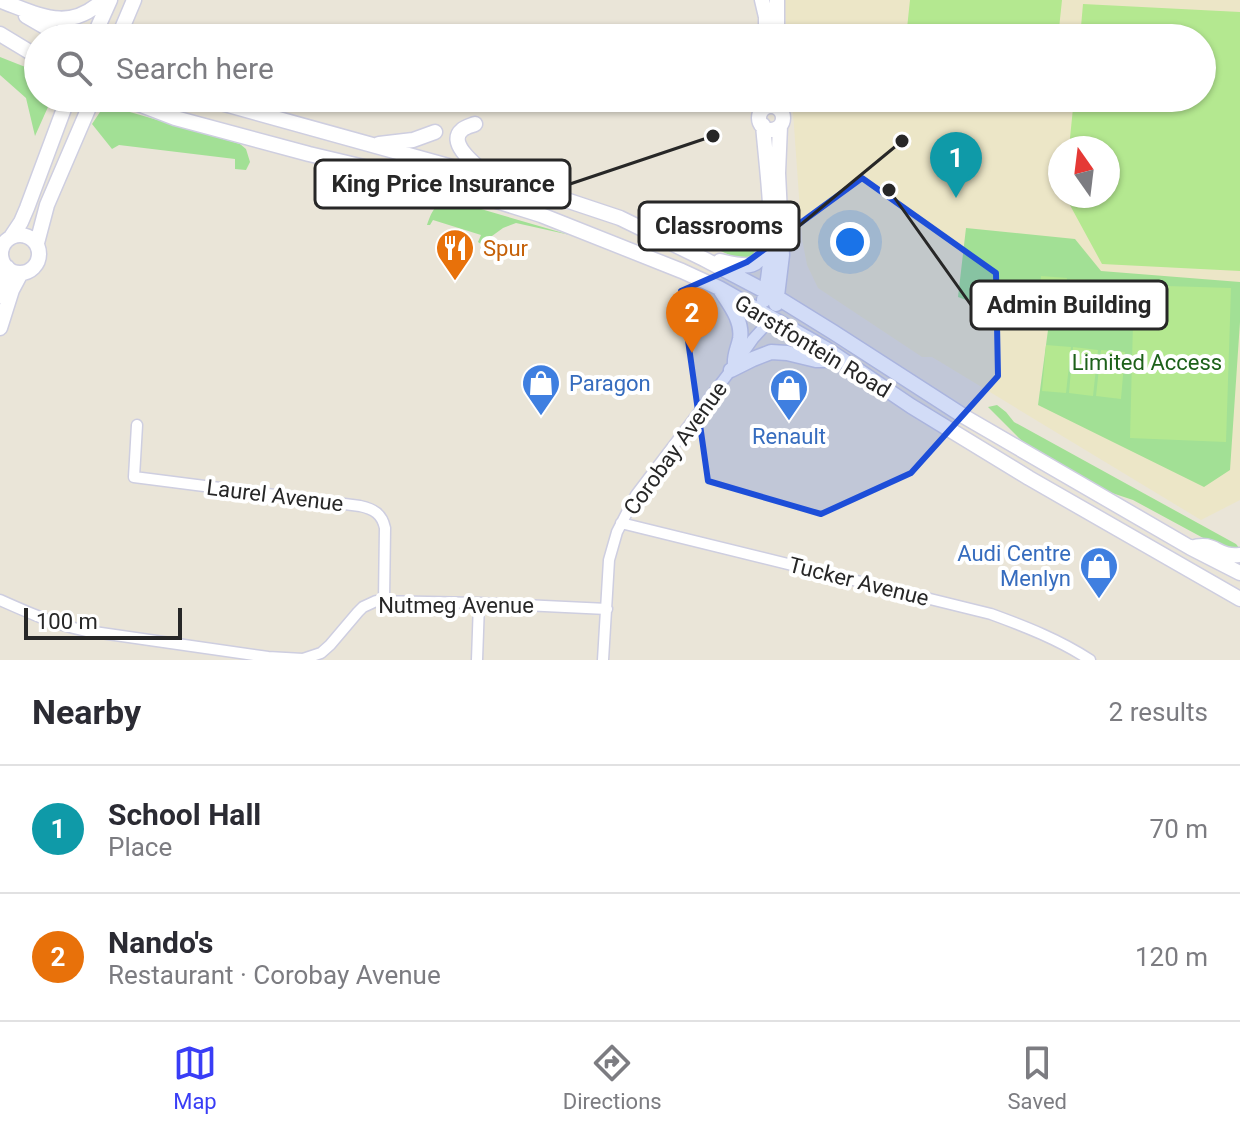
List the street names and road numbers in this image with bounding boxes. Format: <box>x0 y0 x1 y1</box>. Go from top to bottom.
street label: Garstfontein Road <box>730 290 895 403</box>
street label: Corobay Avenue <box>619 377 732 520</box>
street label: Laurel Avenue <box>205 475 345 516</box>
street label: Tucker Avenue <box>786 552 931 611</box>
street label: Nutmeg Avenue <box>378 593 534 618</box>

